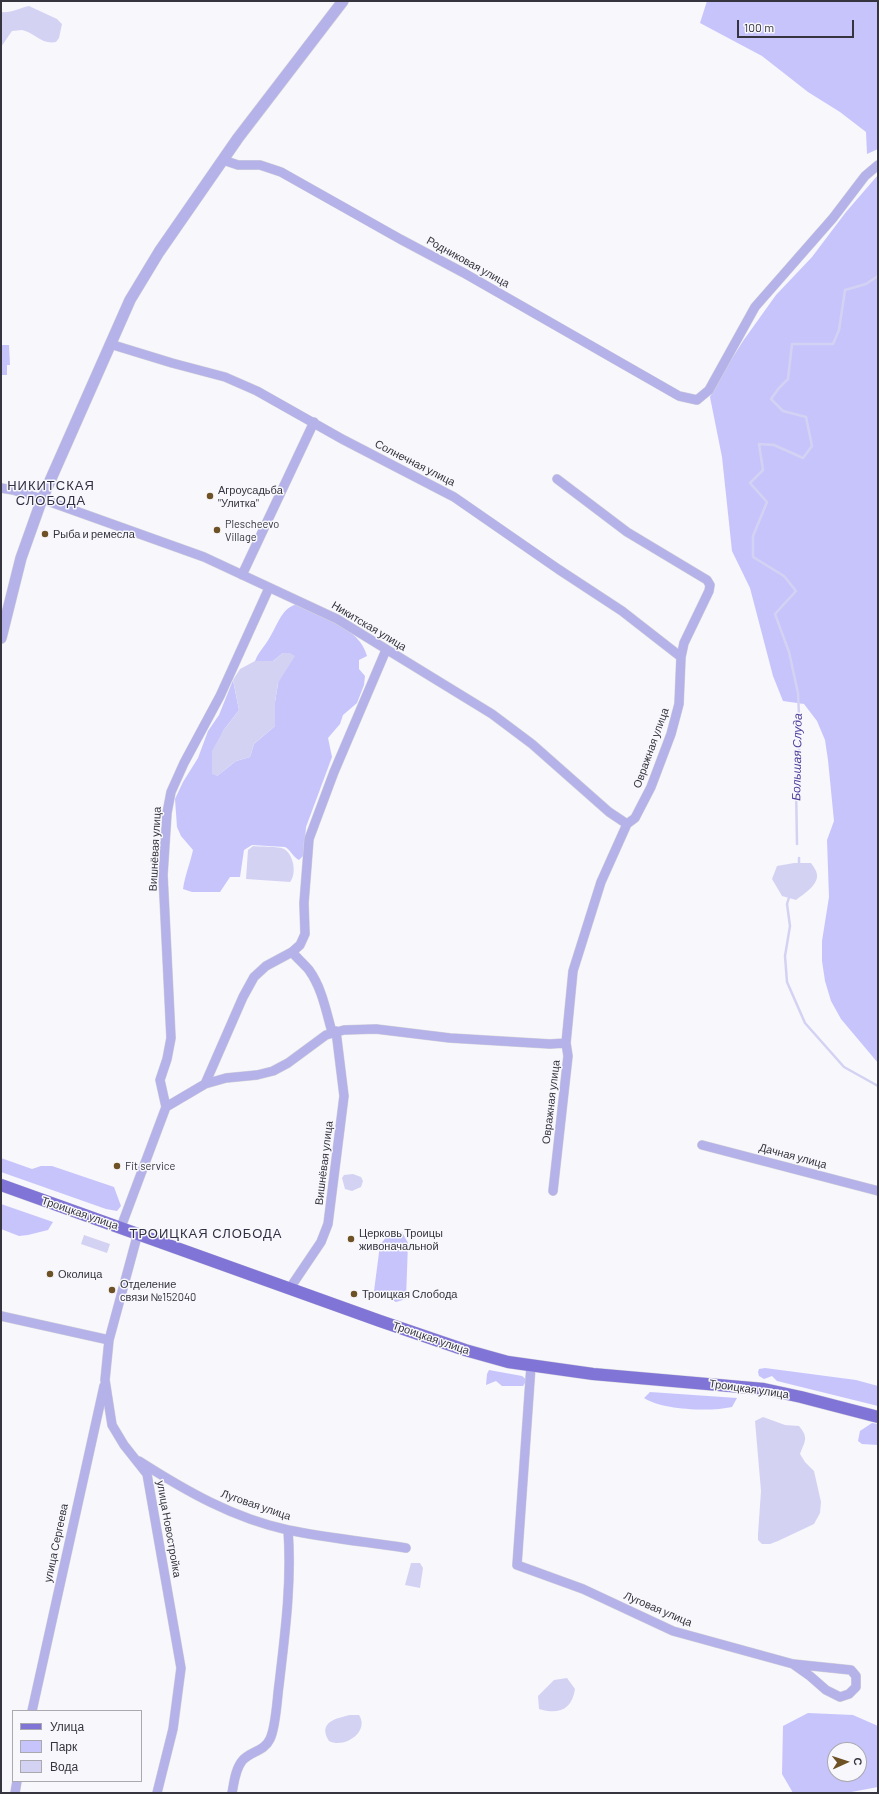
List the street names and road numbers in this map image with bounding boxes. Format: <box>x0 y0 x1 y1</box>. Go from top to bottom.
street label: Родниковая улица <box>424 234 512 290</box>
street label: Солнечная улица <box>373 437 457 489</box>
street label: Никитская улица <box>329 598 409 654</box>
street label: Овражная улица <box>630 706 672 790</box>
street label: Вишнёвая улица <box>146 806 164 892</box>
street label: Овражная улица <box>539 1059 563 1145</box>
street label: Вишнёвая улица <box>312 1120 336 1206</box>
street label: Дачная улица <box>758 1141 828 1171</box>
street label: Троицкая улица <box>40 1194 120 1232</box>
street label: Троицкая улица <box>391 1319 471 1357</box>
street label: Троицкая улица <box>708 1377 790 1401</box>
street label: улица Новостройка <box>154 1479 184 1579</box>
street label: Луговая улица <box>219 1487 293 1523</box>
street label: улица Сергеева <box>41 1502 71 1584</box>
street label: Луговая улица <box>622 1589 694 1629</box>

